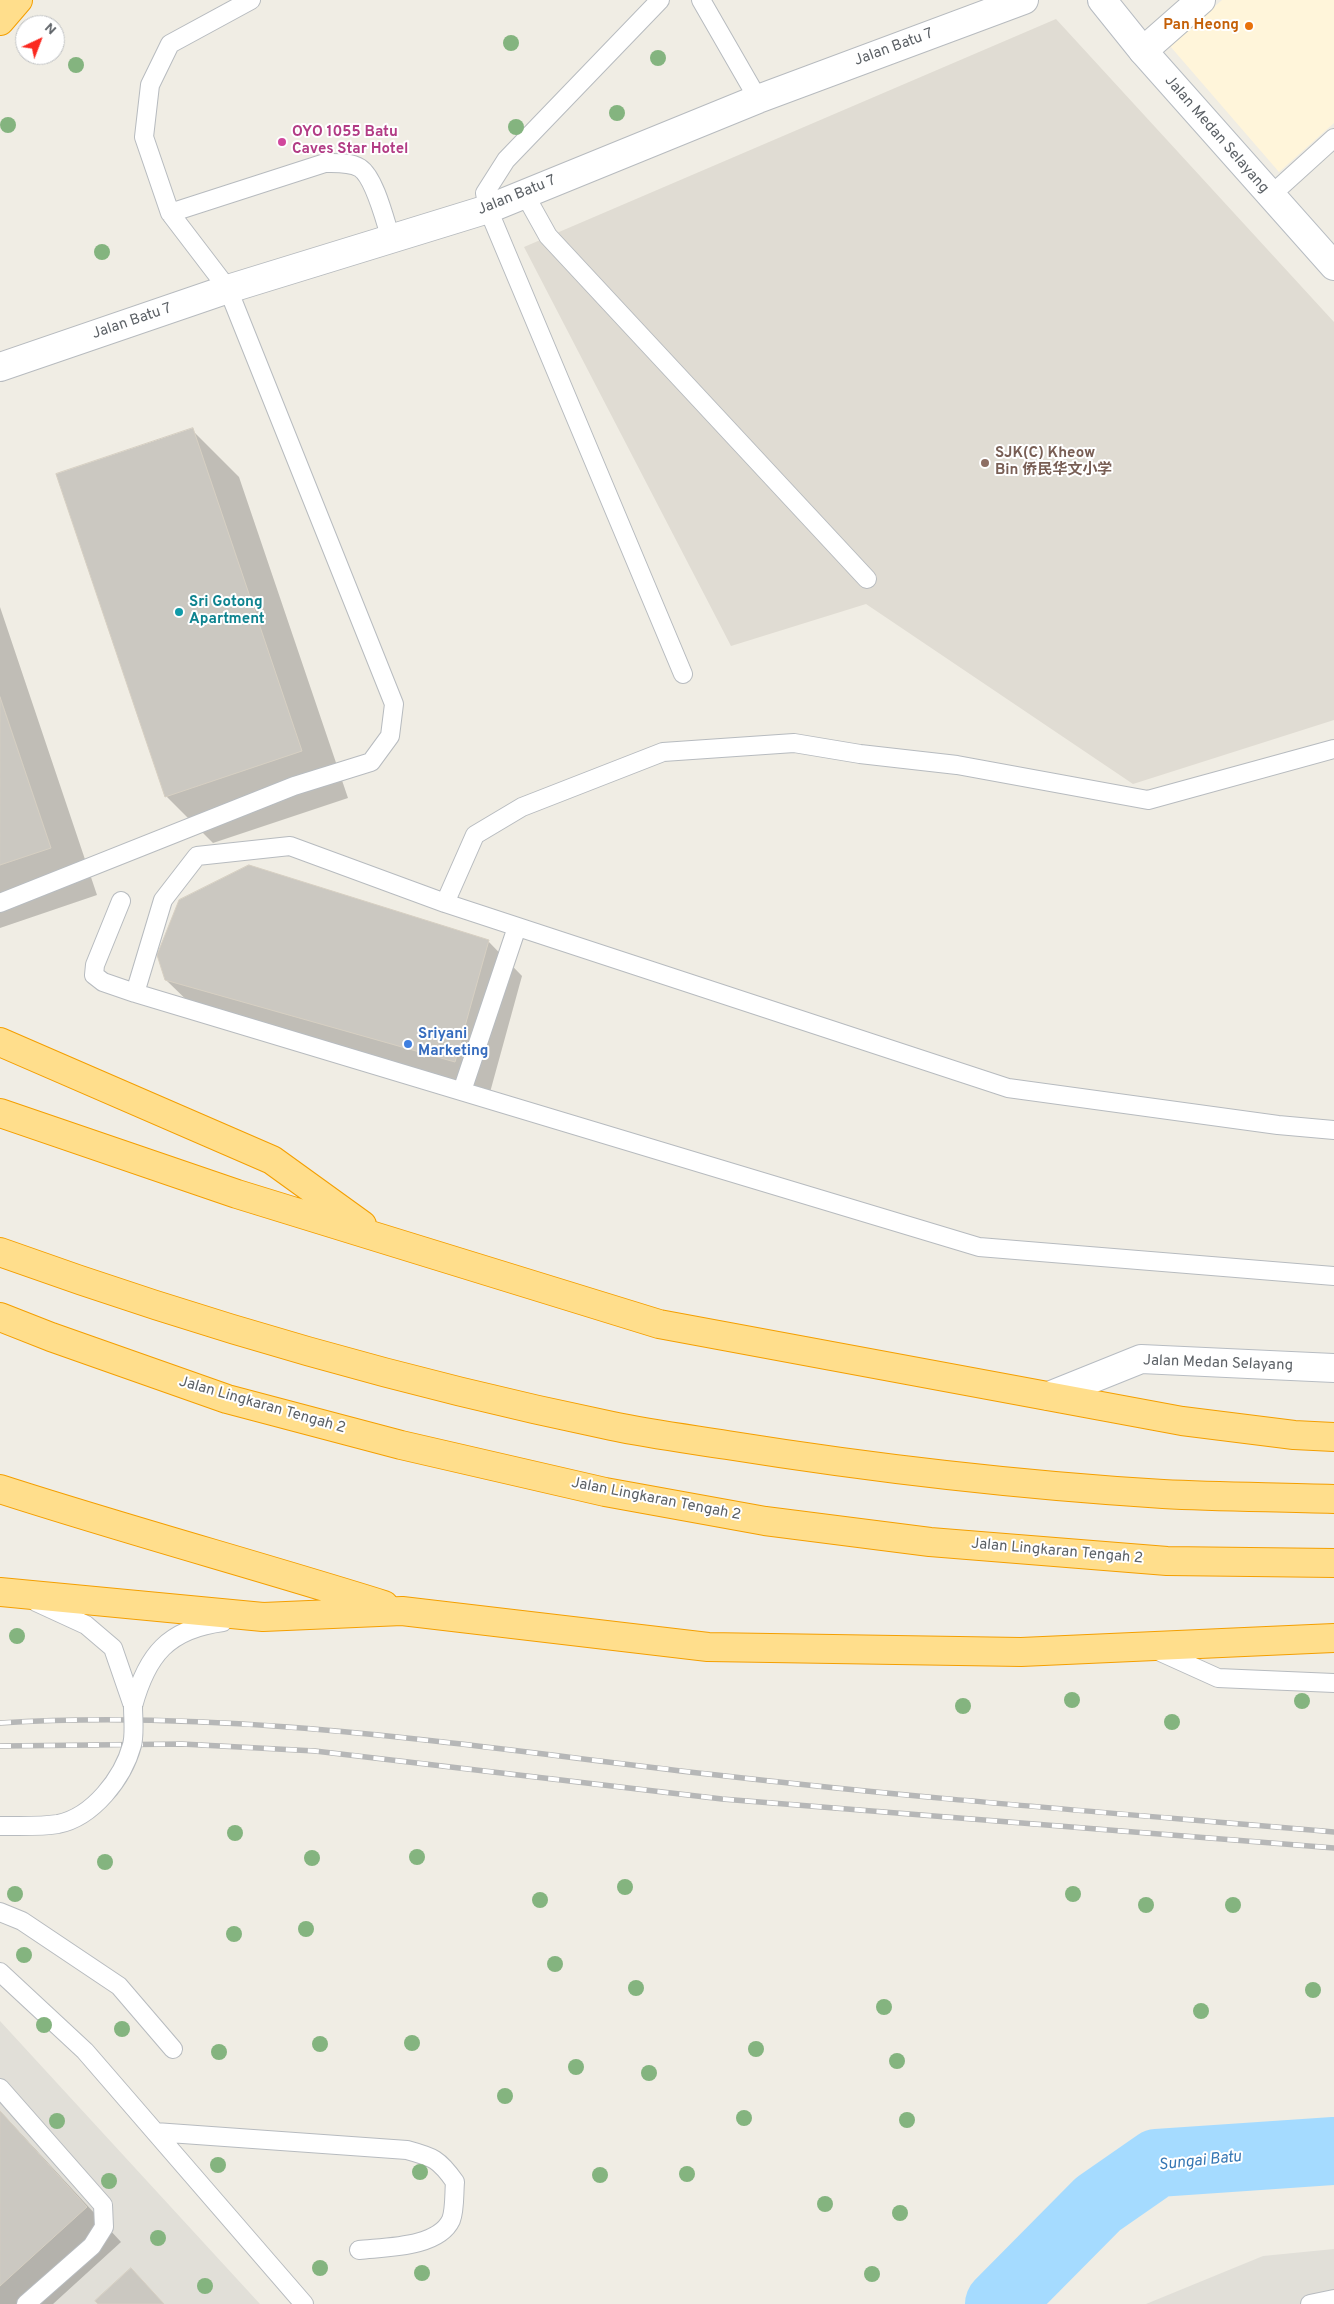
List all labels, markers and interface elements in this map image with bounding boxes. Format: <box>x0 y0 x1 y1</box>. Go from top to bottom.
north arrow <box>15 15 65 65</box>
place label: Pan Heong <box>1163 17 1239 35</box>
text: N <box>40 20 59 39</box>
marker: Pan Heong <box>1243 20 1255 32</box>
street label: Jalan Batu 7 <box>852 25 936 71</box>
street label: Jalan Medan Selayang <box>1160 72 1272 198</box>
place label: OYO 1055 Batu Caves Star Hotel <box>292 124 408 159</box>
marker: OYO 1055 Batu Caves Star Hotel <box>276 136 288 148</box>
street label: Jalan Batu 7 <box>475 172 559 220</box>
street label: Jalan Batu 7 <box>90 300 174 344</box>
place label: SJK(C) Kheow Bin 侨民华文小学 <box>995 445 1112 480</box>
marker: SJK(C) Kheow Bin 侨民华文小学 <box>979 457 991 469</box>
place label: Sri Gotong Apartment <box>189 594 265 629</box>
marker: Sri Gotong Apartment <box>173 606 185 618</box>
place label: Sriyani Marketing <box>418 1026 489 1061</box>
marker: Sriyani Marketing <box>402 1038 414 1050</box>
street label: Jalan Medan Selayang <box>1143 1352 1293 1376</box>
street label: Jalan Lingkaran Tengah 2 <box>177 1374 347 1438</box>
street label: Jalan Lingkaran Tengah 2 <box>570 1475 742 1525</box>
street label: Jalan Lingkaran Tengah 2 <box>970 1536 1144 1568</box>
water label: Sungai Batu <box>1158 2148 1242 2176</box>

